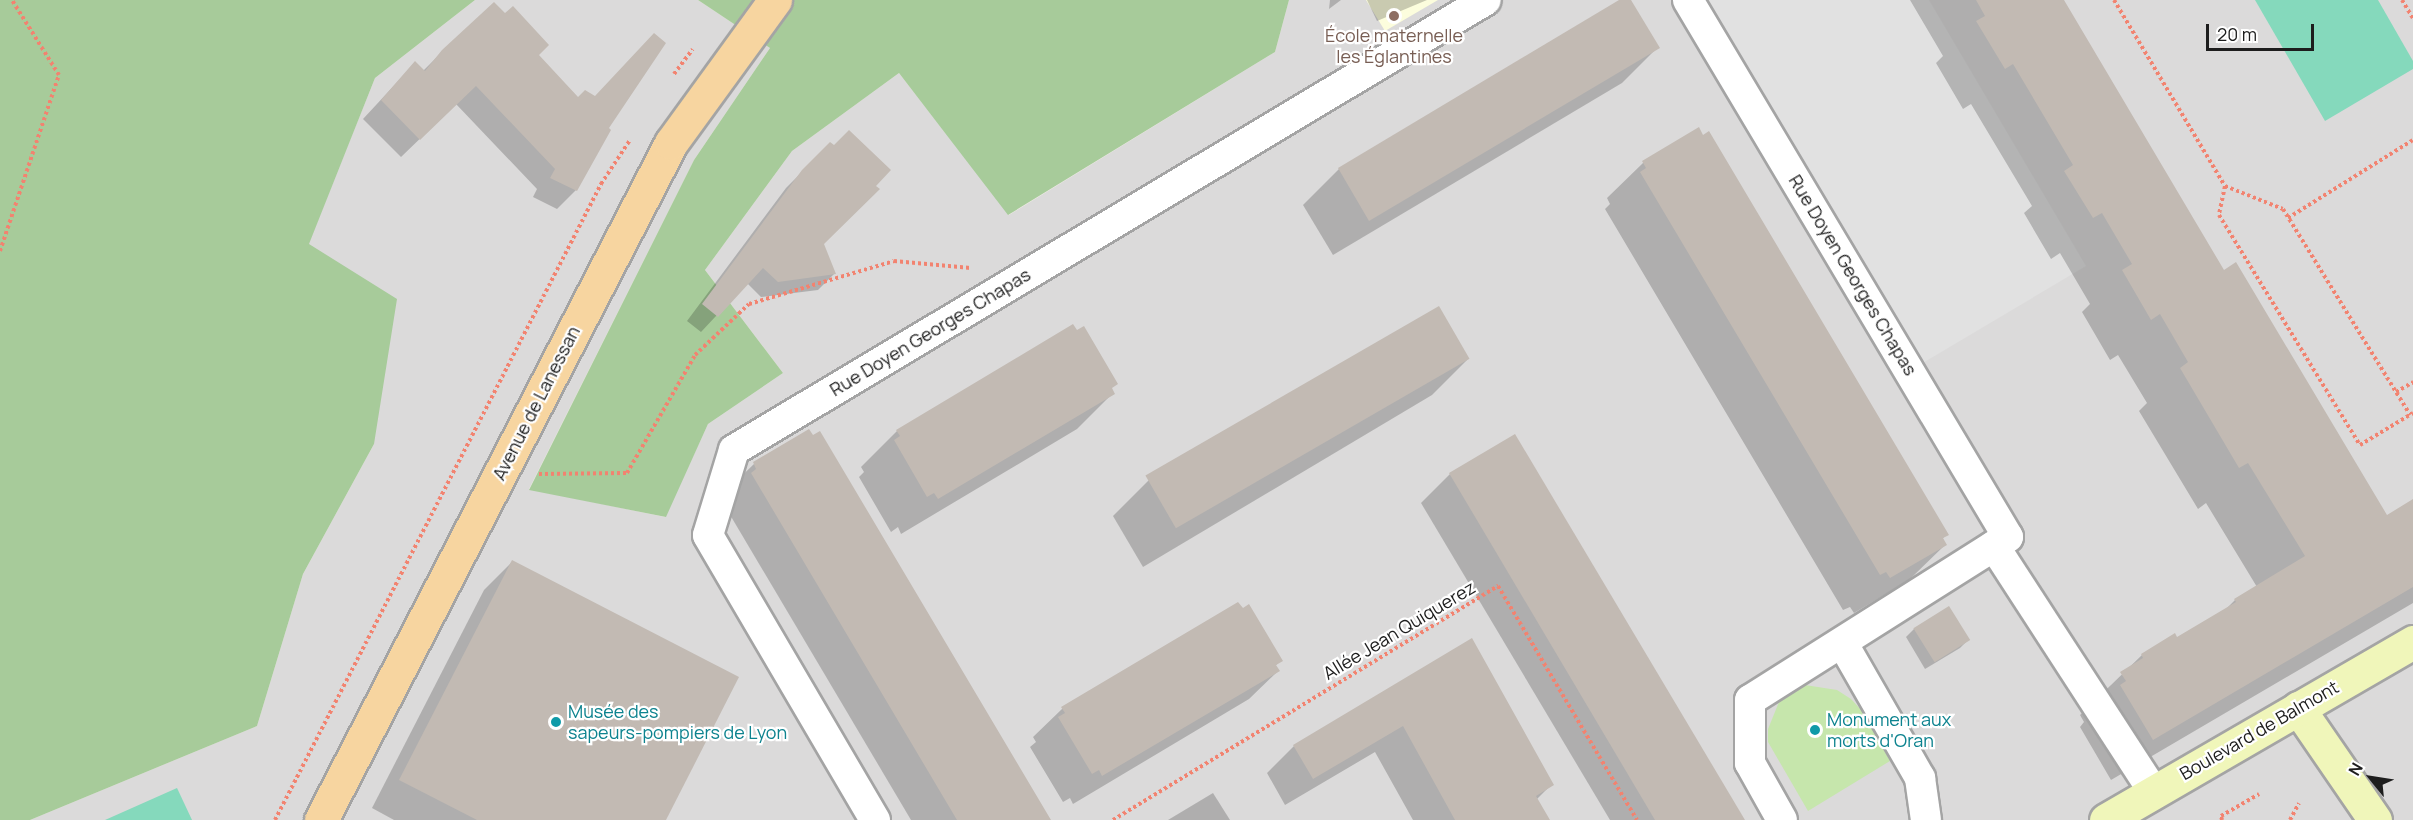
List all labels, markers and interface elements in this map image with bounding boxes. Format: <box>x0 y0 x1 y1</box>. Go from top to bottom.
marker: École maternelle les Églantines <box>1387 9 1401 23</box>
scale bar <box>2209 12 2317 50</box>
text: 20 m <box>2217 22 2257 46</box>
place label: École maternelle les Églantines <box>1325 25 1463 68</box>
street label: Rue Doyen Georges Chapas <box>1784 171 1922 379</box>
street label: Rue Doyen Georges Chapas <box>826 263 1034 401</box>
street label: Avenue de Lanessan <box>488 322 584 484</box>
street label: Allée Jean Quiquerez <box>1319 576 1479 684</box>
street label: Boulevard de Balmont <box>2176 676 2342 784</box>
place label: Musée des sapeurs-pompiers de Lyon <box>568 701 787 744</box>
place label: Monument aux morts d'Oran <box>1827 709 1951 752</box>
marker: Musée des sapeurs-pompiers de Lyon <box>549 715 563 729</box>
marker: Monument aux morts d'Oran <box>1808 723 1822 737</box>
north arrow <box>2341 748 2401 808</box>
text: N <box>2343 759 2368 779</box>

